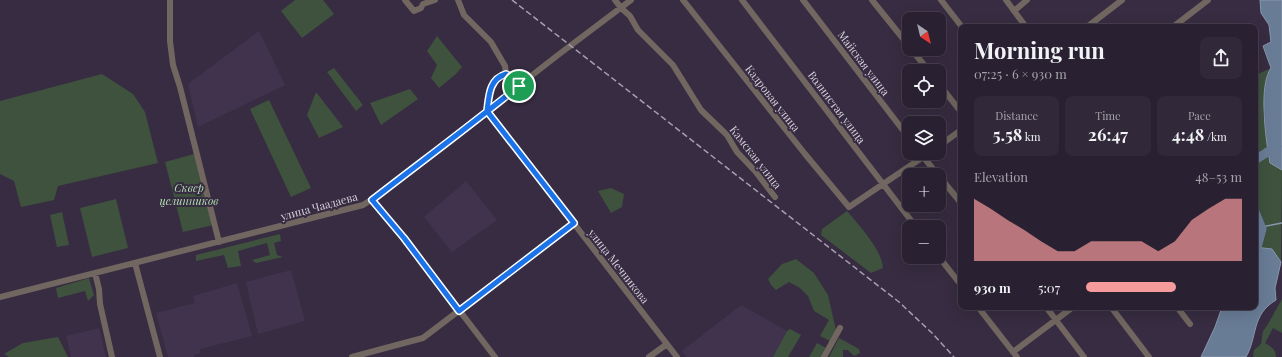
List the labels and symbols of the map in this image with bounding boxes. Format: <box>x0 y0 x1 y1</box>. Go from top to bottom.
north arrow <box>902 12 946 56</box>
street label: Майская улица <box>835 28 894 99</box>
street label: Кадровая улица <box>742 61 804 135</box>
street label: Волнистая улица <box>805 68 870 147</box>
pin <box>502 69 536 103</box>
street label: Камская улица <box>727 122 786 192</box>
park label: Сквер целинников <box>159 180 219 208</box>
street label: улица Чаадаева <box>278 188 360 224</box>
street label: улица Мечникова <box>585 225 653 307</box>

